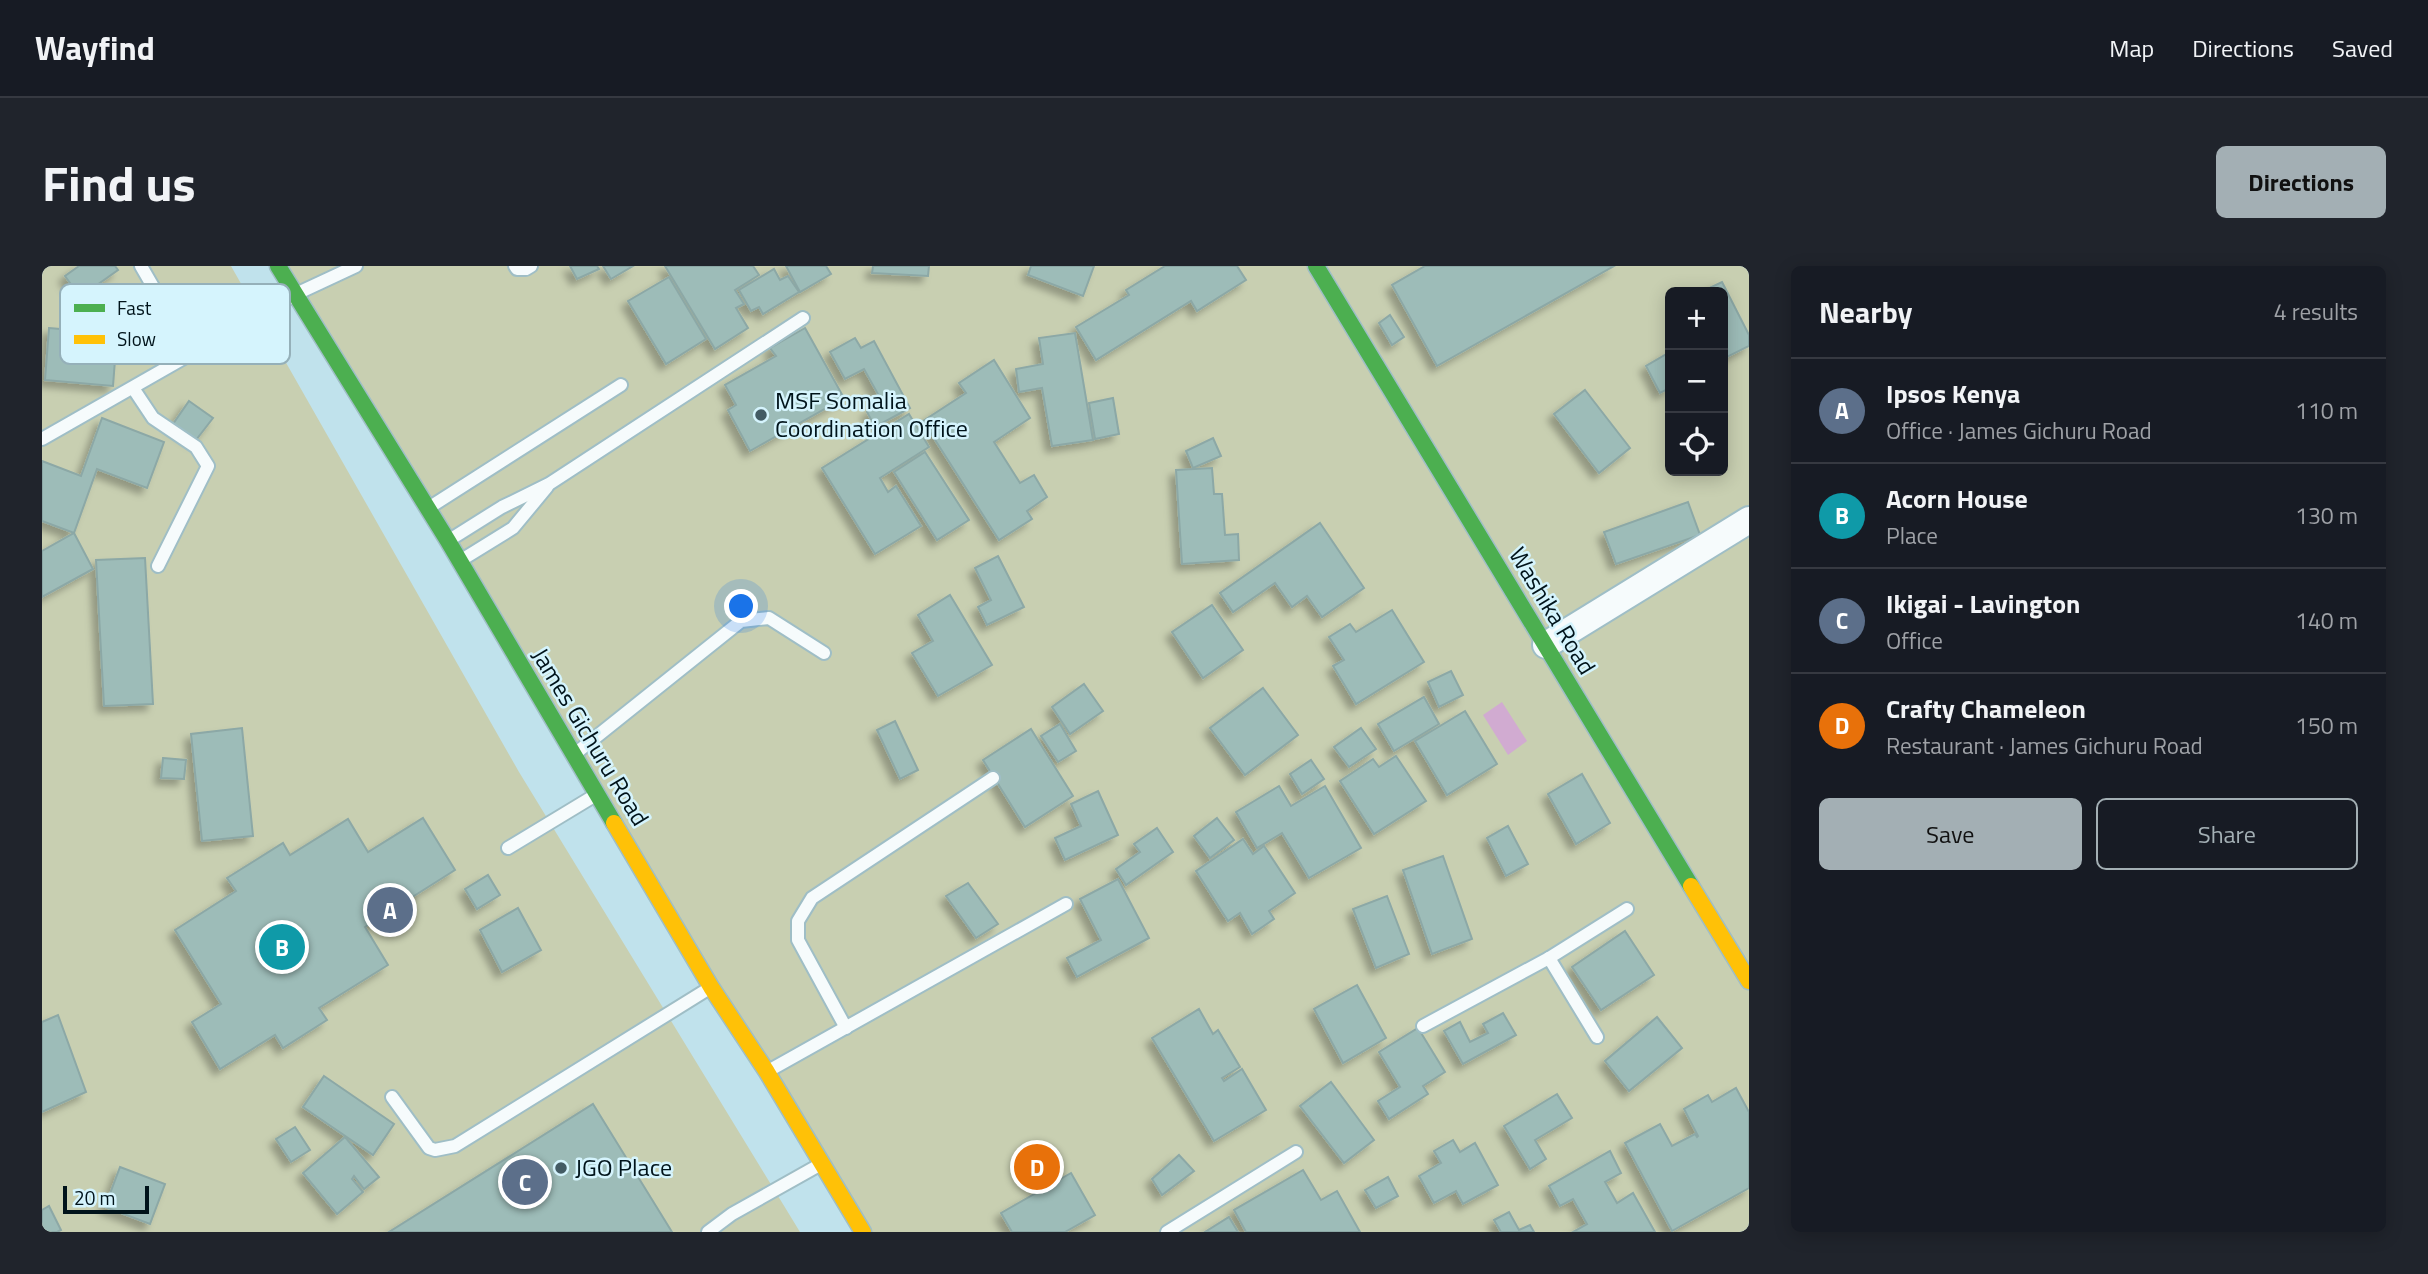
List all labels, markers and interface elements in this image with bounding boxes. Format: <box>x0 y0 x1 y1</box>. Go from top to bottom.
text: Wayfind <box>35 23 155 73</box>
text: Map <box>2109 30 2154 66</box>
text: Directions <box>2192 30 2294 66</box>
text: Saved <box>2332 30 2393 66</box>
text: Find us <box>42 145 196 220</box>
button: Directions <box>2216 146 2386 218</box>
legend <box>60 284 290 364</box>
map controls <box>1665 287 1728 476</box>
button: + <box>1665 287 1728 350</box>
text: Nearby <box>1819 289 1912 335</box>
text: Fast <box>117 293 152 322</box>
text: 4 results <box>2274 294 2358 329</box>
text: Slow <box>117 324 156 353</box>
button: − <box>1665 350 1728 413</box>
text: Ipsos Kenya <box>1886 374 2020 413</box>
place label: MSF Somalia Coordination Office <box>775 382 968 446</box>
text: A <box>1835 393 1849 428</box>
text: 110 m <box>2295 393 2358 428</box>
marker: MSF Somalia Coordination Office <box>753 407 769 423</box>
button: locate <box>1665 413 1728 476</box>
text: Office · James Gichuru Road <box>1886 413 2152 448</box>
text: Acorn House <box>1886 479 2028 518</box>
text: B <box>1835 498 1849 533</box>
text: 130 m <box>2295 498 2358 533</box>
text: Place <box>1886 518 1938 553</box>
street label: Washika Road <box>1501 540 1605 681</box>
text: Ikigai - Lavington <box>1886 584 2080 623</box>
your location <box>724 589 758 623</box>
text: C <box>1836 603 1848 638</box>
text: 140 m <box>2295 603 2358 638</box>
text: Office <box>1886 623 1943 658</box>
street label: James Gichuru Road <box>523 641 658 832</box>
text: Crafty Chameleon <box>1886 689 2086 728</box>
text: D <box>1835 708 1849 743</box>
text: 150 m <box>2295 708 2358 743</box>
text: Restaurant · James Gichuru Road <box>1886 728 2203 763</box>
button: Save <box>1819 798 2082 870</box>
button: Share <box>2096 798 2358 870</box>
pin: A <box>367 884 413 936</box>
pin: B <box>259 921 305 973</box>
pin: D <box>1014 1141 1060 1193</box>
place label: JGO Place <box>575 1149 672 1185</box>
pin: C <box>502 1156 548 1208</box>
marker: JGO Place <box>553 1160 569 1176</box>
scale bar <box>63 1183 149 1215</box>
text: 20 m <box>74 1183 115 1212</box>

